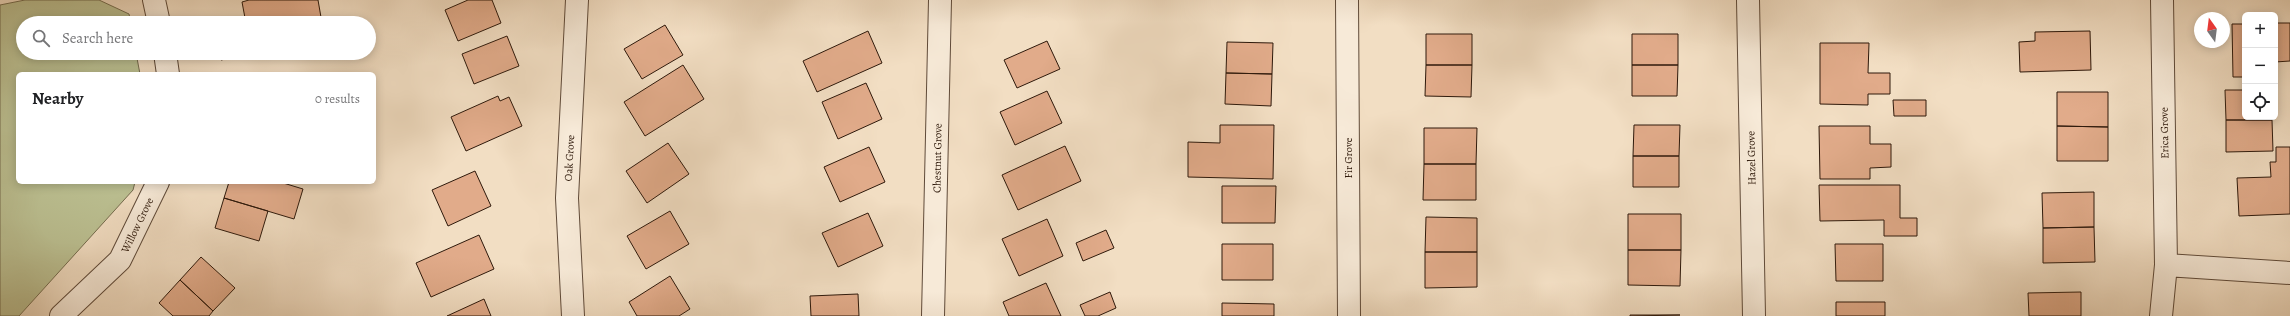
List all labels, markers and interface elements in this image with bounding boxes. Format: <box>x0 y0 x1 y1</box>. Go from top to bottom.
north arrow <box>2194 12 2230 48</box>
map controls <box>2242 12 2278 120</box>
button: + <box>2242 12 2278 48</box>
search box <box>16 16 376 60</box>
icon: search <box>30 27 52 49</box>
text: Search here <box>62 28 133 48</box>
button: − <box>2242 48 2278 84</box>
button: locate <box>2242 84 2278 120</box>
text: Nearby <box>32 87 83 110</box>
text: 0 results <box>315 90 360 107</box>
street label: Erica Grove <box>2157 107 2172 159</box>
street label: Chestnut Grove <box>929 123 946 193</box>
street label: Hazel Grove <box>1744 131 1759 185</box>
street label: Oak Grove <box>561 134 578 182</box>
street label: Fir Grove <box>1341 137 1356 179</box>
street label: Willow Grove <box>117 195 157 256</box>

